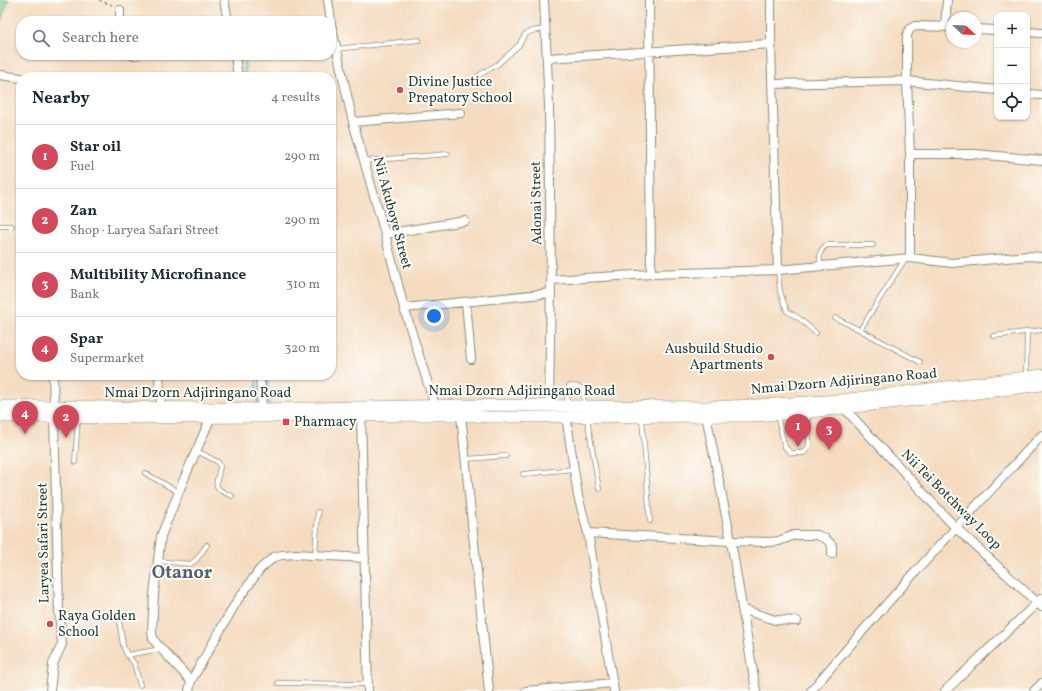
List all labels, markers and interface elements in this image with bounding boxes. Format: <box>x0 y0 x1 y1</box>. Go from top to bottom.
north arrow <box>946 12 982 48</box>
map controls <box>994 12 1030 120</box>
button: + <box>994 12 1030 48</box>
search box <box>16 16 336 60</box>
icon: search <box>30 27 52 49</box>
text: Search here <box>62 28 139 49</box>
button: − <box>994 48 1030 84</box>
place label: Divine Justice Prepatory School <box>408 73 512 108</box>
button: locate <box>994 84 1030 120</box>
marker: Divine Justice Prepatory School <box>395 85 405 95</box>
text: Nearby <box>32 87 90 110</box>
text: 4 results <box>271 89 320 107</box>
text: Star oil <box>70 137 121 158</box>
text: 1 <box>42 148 48 166</box>
text: 290 m <box>284 148 320 166</box>
street label: Nii Akuboye Street <box>368 155 416 271</box>
text: Fuel <box>70 158 94 176</box>
street label: Adonai Street <box>527 161 547 245</box>
text: Zan <box>70 201 97 222</box>
text: 2 <box>42 212 48 230</box>
text: 290 m <box>284 212 320 230</box>
text: Shop · Laryea Safari Street <box>70 222 219 240</box>
text: Multibility Microfinance <box>70 265 246 286</box>
text: 3 <box>42 276 48 294</box>
text: 310 m <box>286 276 320 294</box>
text: Bank <box>70 286 99 304</box>
your location <box>424 306 444 326</box>
text: Spar <box>70 329 103 350</box>
text: 4 <box>41 340 49 358</box>
text: 320 m <box>285 340 320 358</box>
place label: Ausbuild Studio Apartments <box>665 340 763 375</box>
text: Supermarket <box>70 350 145 368</box>
marker: Ausbuild Studio Apartments <box>766 352 776 362</box>
street label: Nmai Dzorn Adjiringano Road <box>750 364 938 400</box>
street label: Nmai Dzorn Adjiringano Road <box>429 382 616 401</box>
street label: Nmai Dzorn Adjiringano Road <box>105 384 292 403</box>
pin: 4 <box>12 401 38 434</box>
pin: 2 <box>53 405 79 438</box>
place label: Pharmacy <box>294 413 357 432</box>
pin: 1 <box>785 414 811 447</box>
marker: Pharmacy <box>281 417 291 427</box>
pin: 3 <box>816 417 842 450</box>
street label: Nii Tei Botchway Loop <box>897 446 1005 554</box>
street label: Laryea Safari Street <box>33 482 55 603</box>
district label: Otanor <box>152 561 213 586</box>
place label: Raya Golden School <box>58 607 136 642</box>
marker: Raya Golden School <box>45 619 55 629</box>

